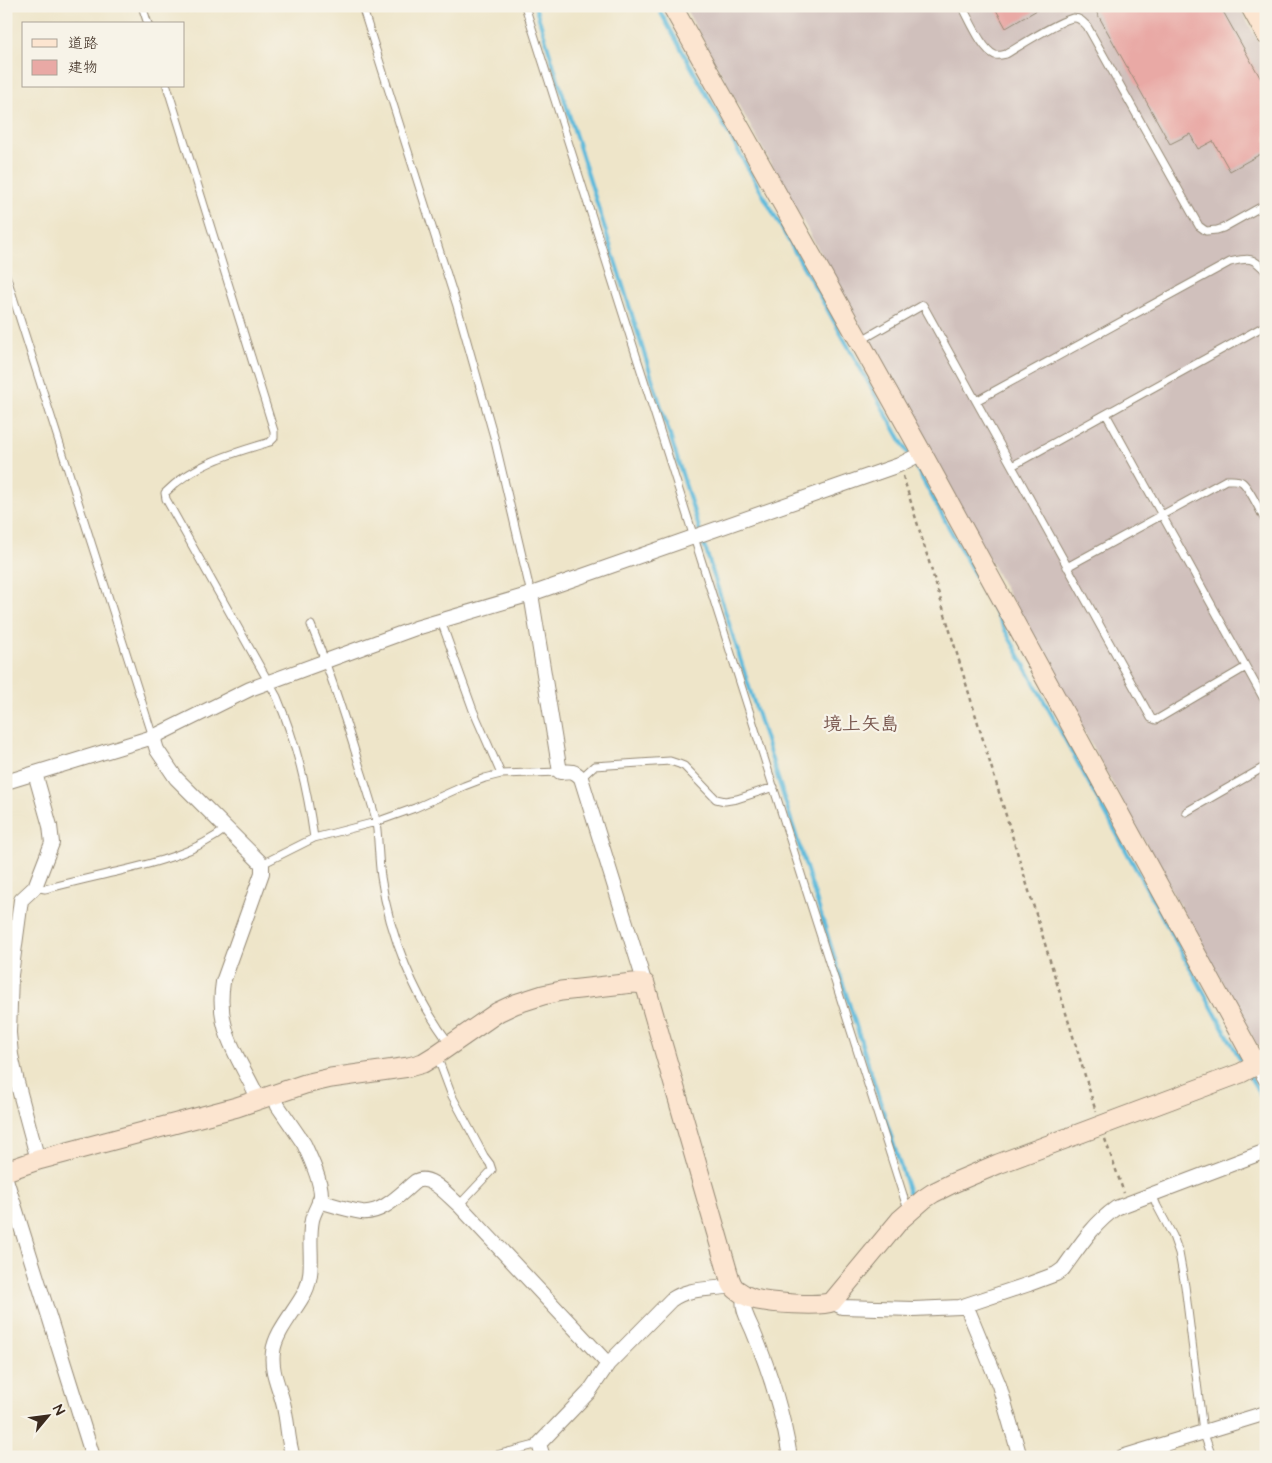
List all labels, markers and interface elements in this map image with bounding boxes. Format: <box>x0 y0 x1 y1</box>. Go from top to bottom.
legend <box>22 22 185 88</box>
text: 道路 <box>68 33 98 54</box>
text: 建物 <box>68 57 98 78</box>
district label: 境上矢島 <box>823 711 899 738</box>
north arrow <box>22 1390 72 1440</box>
text: N <box>48 1401 69 1419</box>

